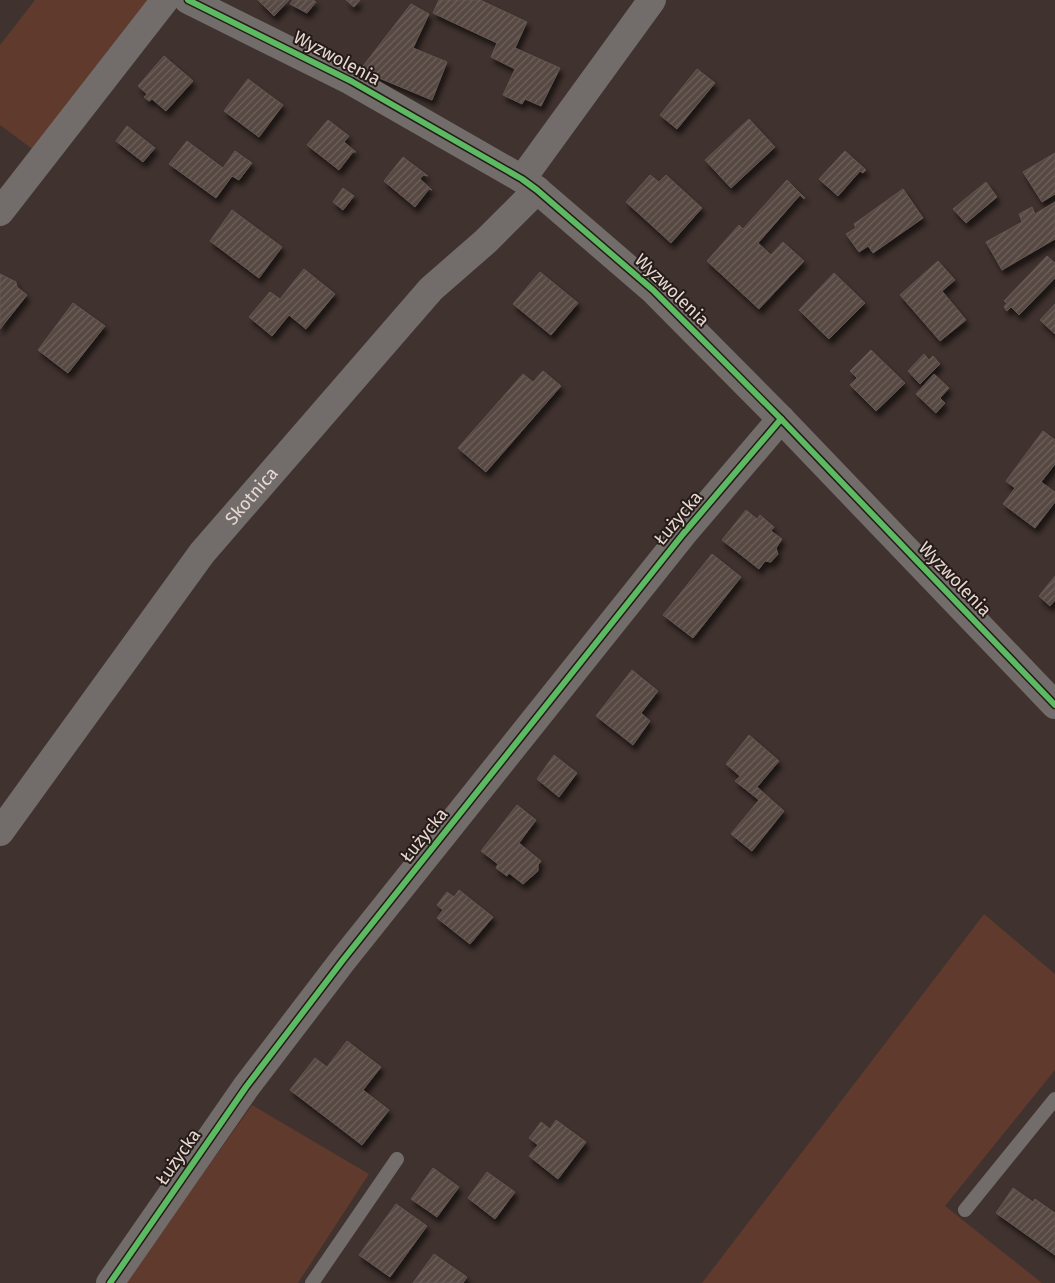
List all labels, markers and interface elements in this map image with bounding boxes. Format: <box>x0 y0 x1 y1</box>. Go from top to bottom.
street label: Wyzwolenia <box>290 26 384 90</box>
street label: Wyzwolenia <box>630 249 714 331</box>
street label: Skotnica <box>220 462 283 529</box>
street label: Łużycka <box>649 487 707 549</box>
street label: Wyzwolenia <box>914 537 996 621</box>
street label: Łużycka <box>395 803 453 867</box>
street label: Łużycka <box>151 1125 205 1189</box>

